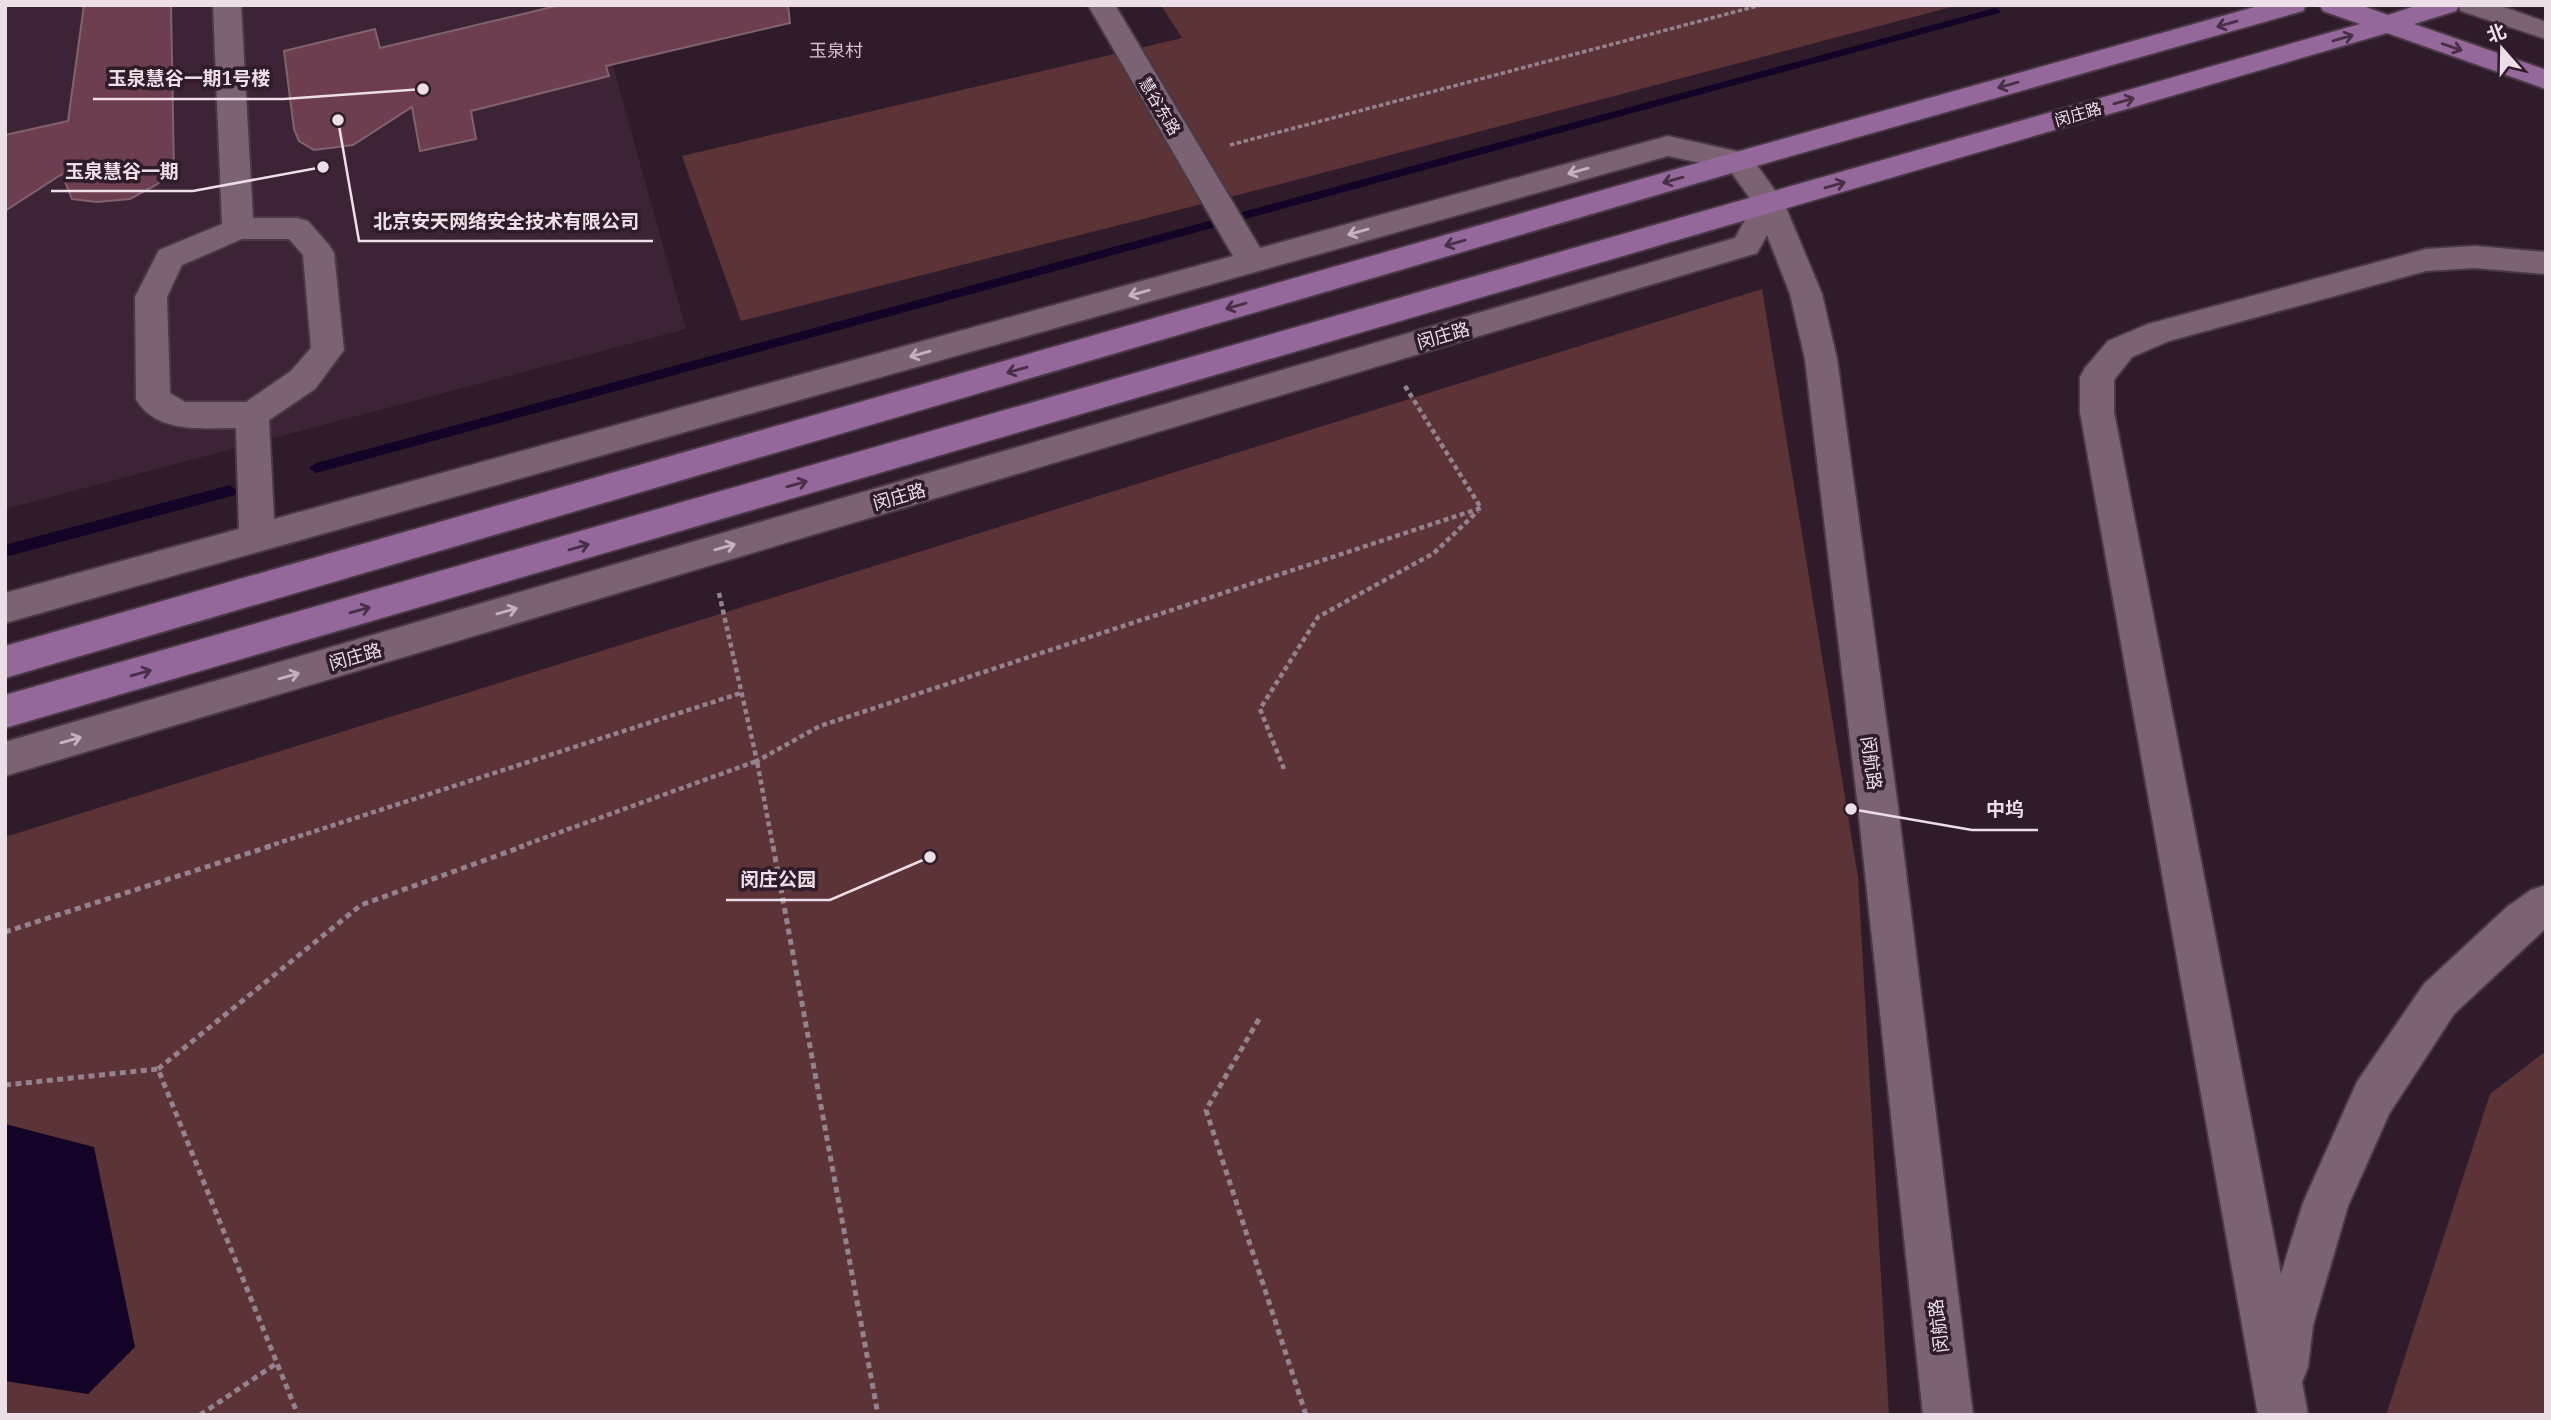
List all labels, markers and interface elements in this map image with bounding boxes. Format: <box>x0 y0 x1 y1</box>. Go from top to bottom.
north arrow <box>2467 14 2537 84</box>
one-way arrow <box>2216 18 2238 31</box>
text: 北 <box>2483 18 2510 48</box>
one-way arrow <box>2332 31 2354 44</box>
district label: 玉泉村 <box>809 38 863 62</box>
one-way arrow <box>2440 42 2462 54</box>
callout: 玉泉慧谷一期1号楼 <box>93 59 284 99</box>
text: 玉泉慧谷一期1号楼 <box>108 65 270 91</box>
street label: 慧谷东路 <box>1134 73 1186 139</box>
one-way arrow <box>1997 80 2019 93</box>
one-way arrow <box>2113 94 2135 107</box>
street label: 闵庄路 <box>2052 97 2104 131</box>
callout: 玉泉慧谷一期 <box>51 151 193 191</box>
text: 玉泉慧谷一期 <box>65 158 179 184</box>
one-way arrow <box>1567 165 1589 178</box>
one-way arrow <box>1662 174 1685 187</box>
one-way arrow <box>1824 177 1846 190</box>
callout: 北京安天网络安全技术有限公司 <box>359 201 653 241</box>
text: 北京安天网络安全技术有限公司 <box>373 208 639 234</box>
one-way arrow <box>1348 226 1370 239</box>
one-way arrow <box>1444 238 1466 251</box>
one-way arrow <box>1129 287 1151 300</box>
one-way arrow <box>1225 301 1247 314</box>
street label: 闵庄路 <box>1414 316 1472 354</box>
one-way arrow <box>909 348 931 361</box>
one-way arrow <box>1007 364 1029 377</box>
one-way arrow <box>786 476 808 489</box>
street label: 闵庄路 <box>870 477 928 515</box>
one-way arrow <box>567 539 589 552</box>
one-way arrow <box>714 539 736 552</box>
one-way arrow <box>349 602 371 615</box>
one-way arrow <box>496 604 518 617</box>
street label: 闵庄路 <box>326 637 384 675</box>
one-way arrow <box>130 665 152 678</box>
one-way arrow <box>278 668 300 681</box>
one-way arrow <box>59 732 81 745</box>
street label: 闵航路 <box>1856 735 1888 791</box>
callout: 中坞 <box>1972 790 2038 830</box>
text: 中坞 <box>1986 796 2024 822</box>
callout: 闵庄公园 <box>726 860 830 900</box>
text: 闵庄公园 <box>740 866 816 892</box>
street label: 闵航路 <box>1923 1298 1953 1354</box>

